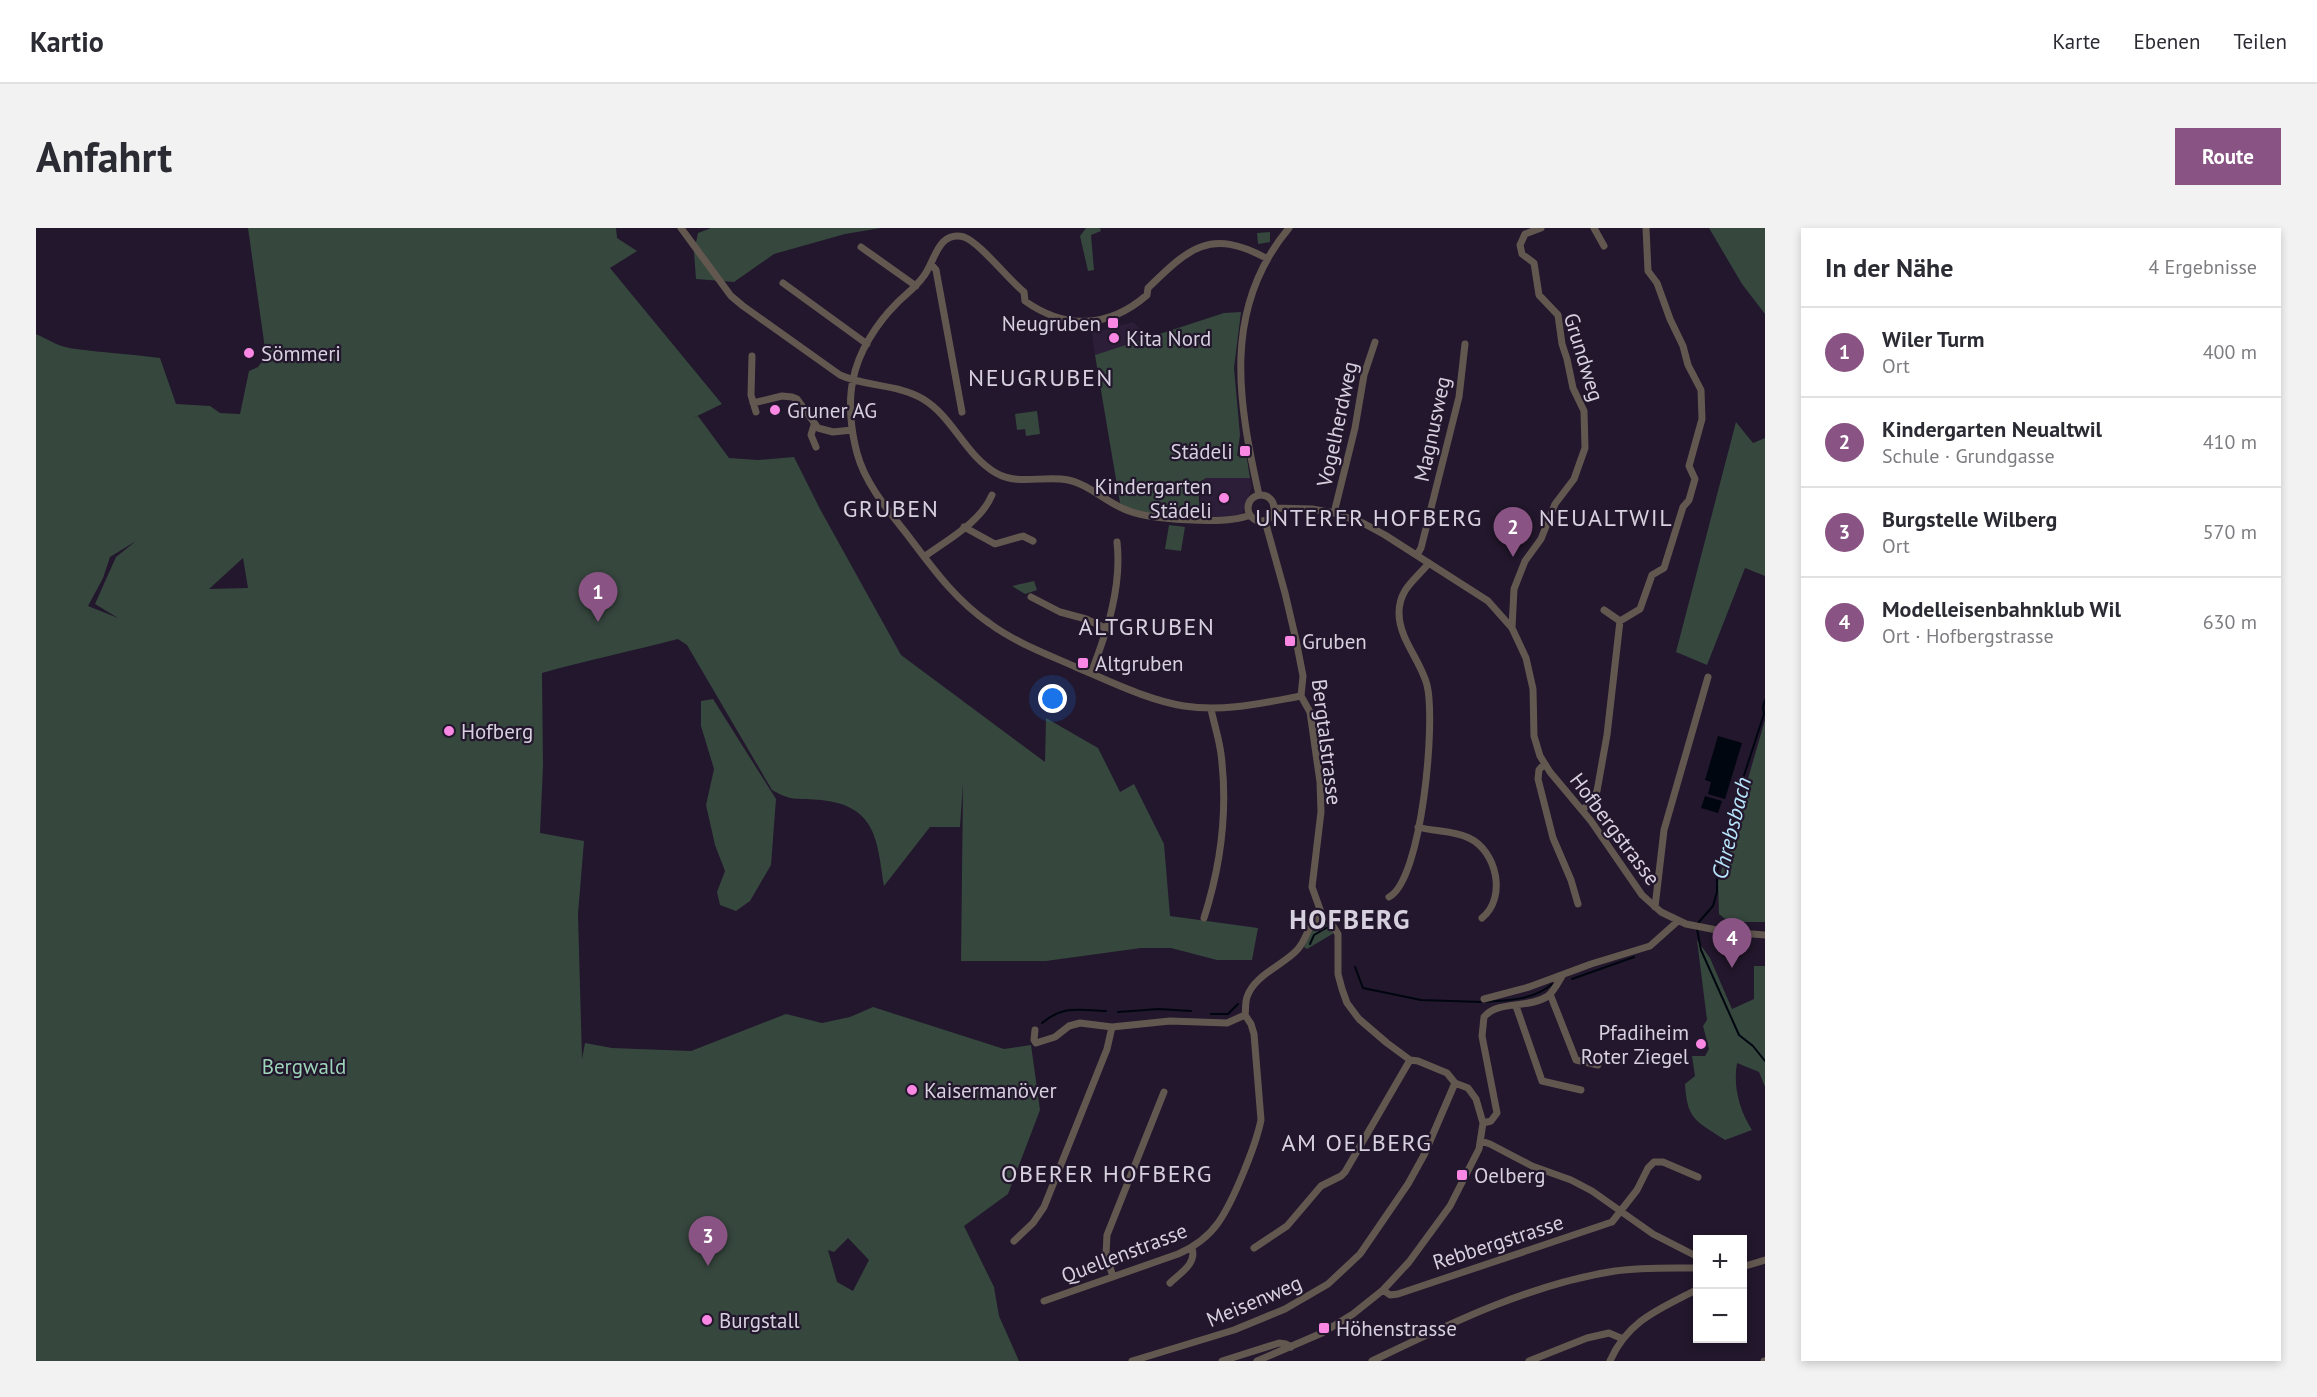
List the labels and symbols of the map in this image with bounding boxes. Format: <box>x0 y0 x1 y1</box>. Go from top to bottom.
place label: Neugruben <box>1002 310 1101 337</box>
street label: Grundweg <box>1558 310 1610 404</box>
marker: Neugruben <box>1106 316 1120 330</box>
place label: Kita Nord <box>1126 325 1211 352</box>
marker: Kita Nord <box>1107 331 1121 345</box>
place label: Sömmeri <box>261 340 341 367</box>
marker: Sömmeri <box>242 346 256 360</box>
street label: Vogelherdweg <box>1310 359 1363 490</box>
district label: NEUGRUBEN <box>968 362 1114 393</box>
street label: Magnusweg <box>1408 374 1456 484</box>
place label: Gruner AG <box>787 397 877 424</box>
marker: Gruner AG <box>768 403 782 417</box>
place label: Städeli <box>1171 438 1233 465</box>
marker: Städeli <box>1238 444 1252 458</box>
place label: Kindergarten Städeli <box>1094 473 1212 524</box>
marker: Kindergarten Städeli <box>1217 491 1231 505</box>
district label: GRUBEN <box>843 493 939 524</box>
district label: UNTERER HOFBERG <box>1255 502 1483 533</box>
district label: NEUALTWIL <box>1539 502 1673 533</box>
pin: 2 <box>1494 508 1532 557</box>
pin: 1 <box>578 572 618 622</box>
district label: ALTGRUBEN <box>1079 611 1215 642</box>
place label: Gruben <box>1302 628 1367 655</box>
marker: Gruben <box>1283 634 1297 648</box>
place label: Altgruben <box>1095 650 1184 677</box>
marker: Altgruben <box>1076 656 1090 670</box>
street label: Bergtalstrasse <box>1306 677 1348 807</box>
your location <box>1038 684 1067 713</box>
place label: Hofberg <box>461 718 533 745</box>
marker: Hofberg <box>442 724 456 738</box>
street label: Hofbergstrasse <box>1564 767 1666 891</box>
water label: Chrebsbach <box>1705 774 1757 882</box>
district label: HOFBERG <box>1289 902 1411 936</box>
pin: 4 <box>1712 918 1752 968</box>
place label: Pfadiheim Roter Ziegel <box>1581 1019 1689 1070</box>
marker: Pfadiheim Roter Ziegel <box>1694 1037 1708 1051</box>
park label: Bergwald <box>262 1053 346 1080</box>
place label: Kaisermanöver <box>924 1077 1057 1104</box>
marker: Kaisermanöver <box>905 1083 919 1097</box>
district label: AM OELBERG <box>1282 1127 1432 1158</box>
district label: OBERER HOFBERG <box>1001 1158 1213 1189</box>
place label: Oelberg <box>1474 1162 1546 1189</box>
marker: Oelberg <box>1455 1168 1469 1182</box>
street label: Rebbergstrasse <box>1429 1208 1567 1276</box>
pin: 3 <box>688 1216 728 1266</box>
street label: Quellenstrasse <box>1057 1217 1191 1289</box>
street label: Meisenweg <box>1202 1269 1306 1333</box>
place label: Burgstall <box>719 1307 800 1334</box>
marker: Burgstall <box>700 1313 714 1327</box>
place label: Höhenstrasse <box>1336 1315 1457 1342</box>
marker: Höhenstrasse <box>1317 1321 1331 1335</box>

